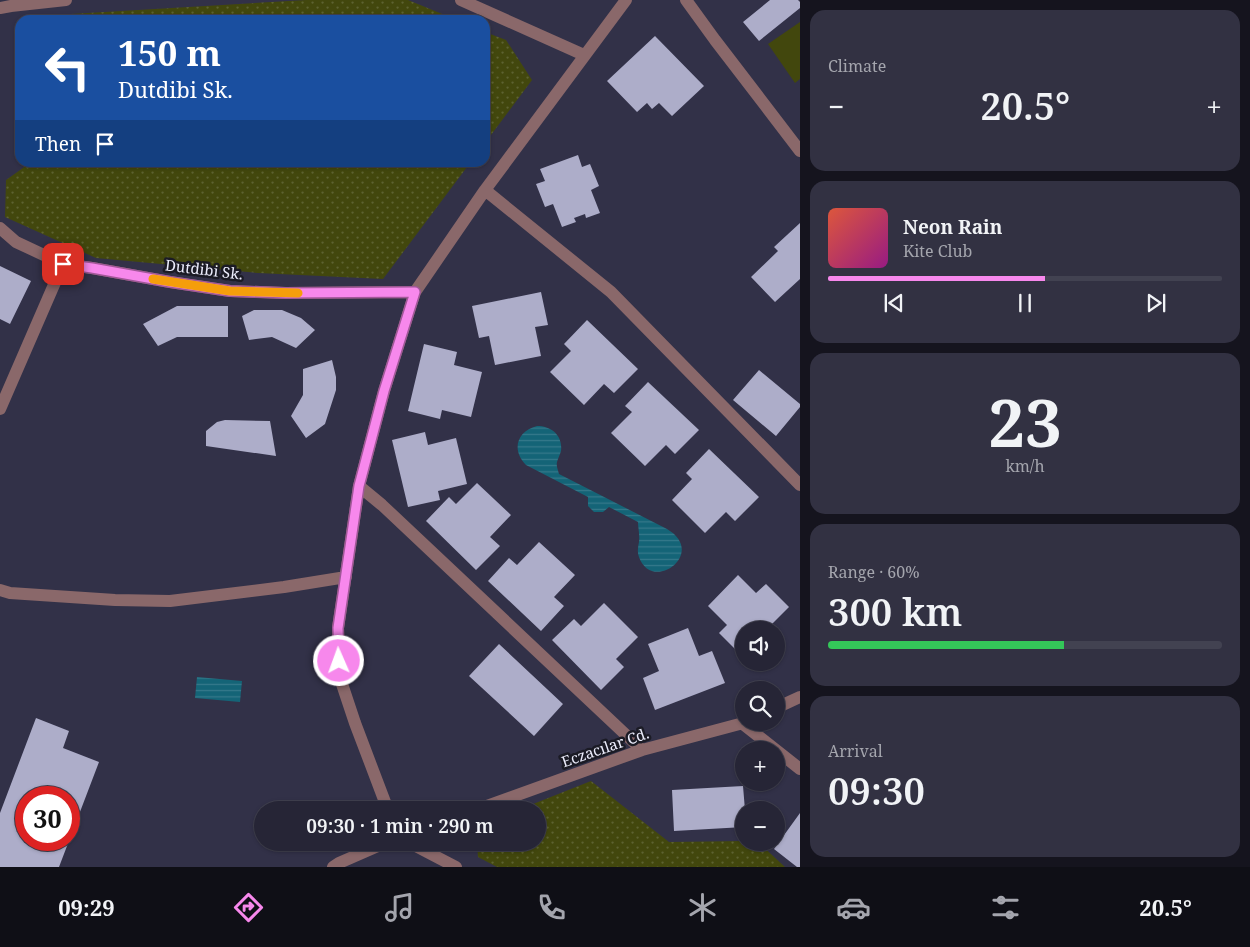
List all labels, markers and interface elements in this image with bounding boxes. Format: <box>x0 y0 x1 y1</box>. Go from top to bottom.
text: 150 m <box>118 29 221 76</box>
icon: left <box>35 35 100 100</box>
text: Climate <box>828 55 886 77</box>
text: Dutdibi Sk. <box>118 74 233 104</box>
text: 20.5° <box>980 79 1070 131</box>
text: − <box>828 87 844 125</box>
text: + <box>1206 87 1222 125</box>
icon: arrive <box>91 130 119 158</box>
text: Then <box>35 131 81 157</box>
text: Neon Rain <box>903 214 1002 240</box>
text: Kite Club <box>903 240 972 262</box>
pin <box>42 243 84 285</box>
icon: arrive <box>49 250 77 278</box>
street label: Dutdibi Sk. <box>164 254 244 284</box>
icon: previous <box>880 289 908 317</box>
icon: pause <box>1011 289 1039 317</box>
icon: next <box>1142 289 1170 317</box>
text: 23 <box>988 378 1062 466</box>
text: km/h <box>1005 455 1045 477</box>
text: Range · 60% <box>828 561 920 583</box>
text: 300 km <box>828 585 962 637</box>
map controls <box>735 621 785 851</box>
button: sound <box>735 621 785 671</box>
position arrow <box>312 634 364 686</box>
button: search <box>735 681 785 731</box>
street label: Eczacılar Cd. <box>559 723 651 771</box>
text: Arrival <box>828 740 883 762</box>
button: + <box>735 741 785 791</box>
text: 09:30 <box>828 764 925 816</box>
speed limit sign: 30 <box>15 786 80 851</box>
button: − <box>735 801 785 851</box>
text: 09:30 · 1 min · 290 m <box>306 813 494 839</box>
icon: directions <box>231 890 266 925</box>
icon: music <box>382 890 417 925</box>
icon: phone <box>534 890 569 925</box>
icon: climate <box>685 890 720 925</box>
icon: car <box>836 890 871 925</box>
icon: filters <box>988 890 1023 925</box>
text: 09:29 <box>58 892 115 922</box>
text: 20.5° <box>1139 892 1192 922</box>

